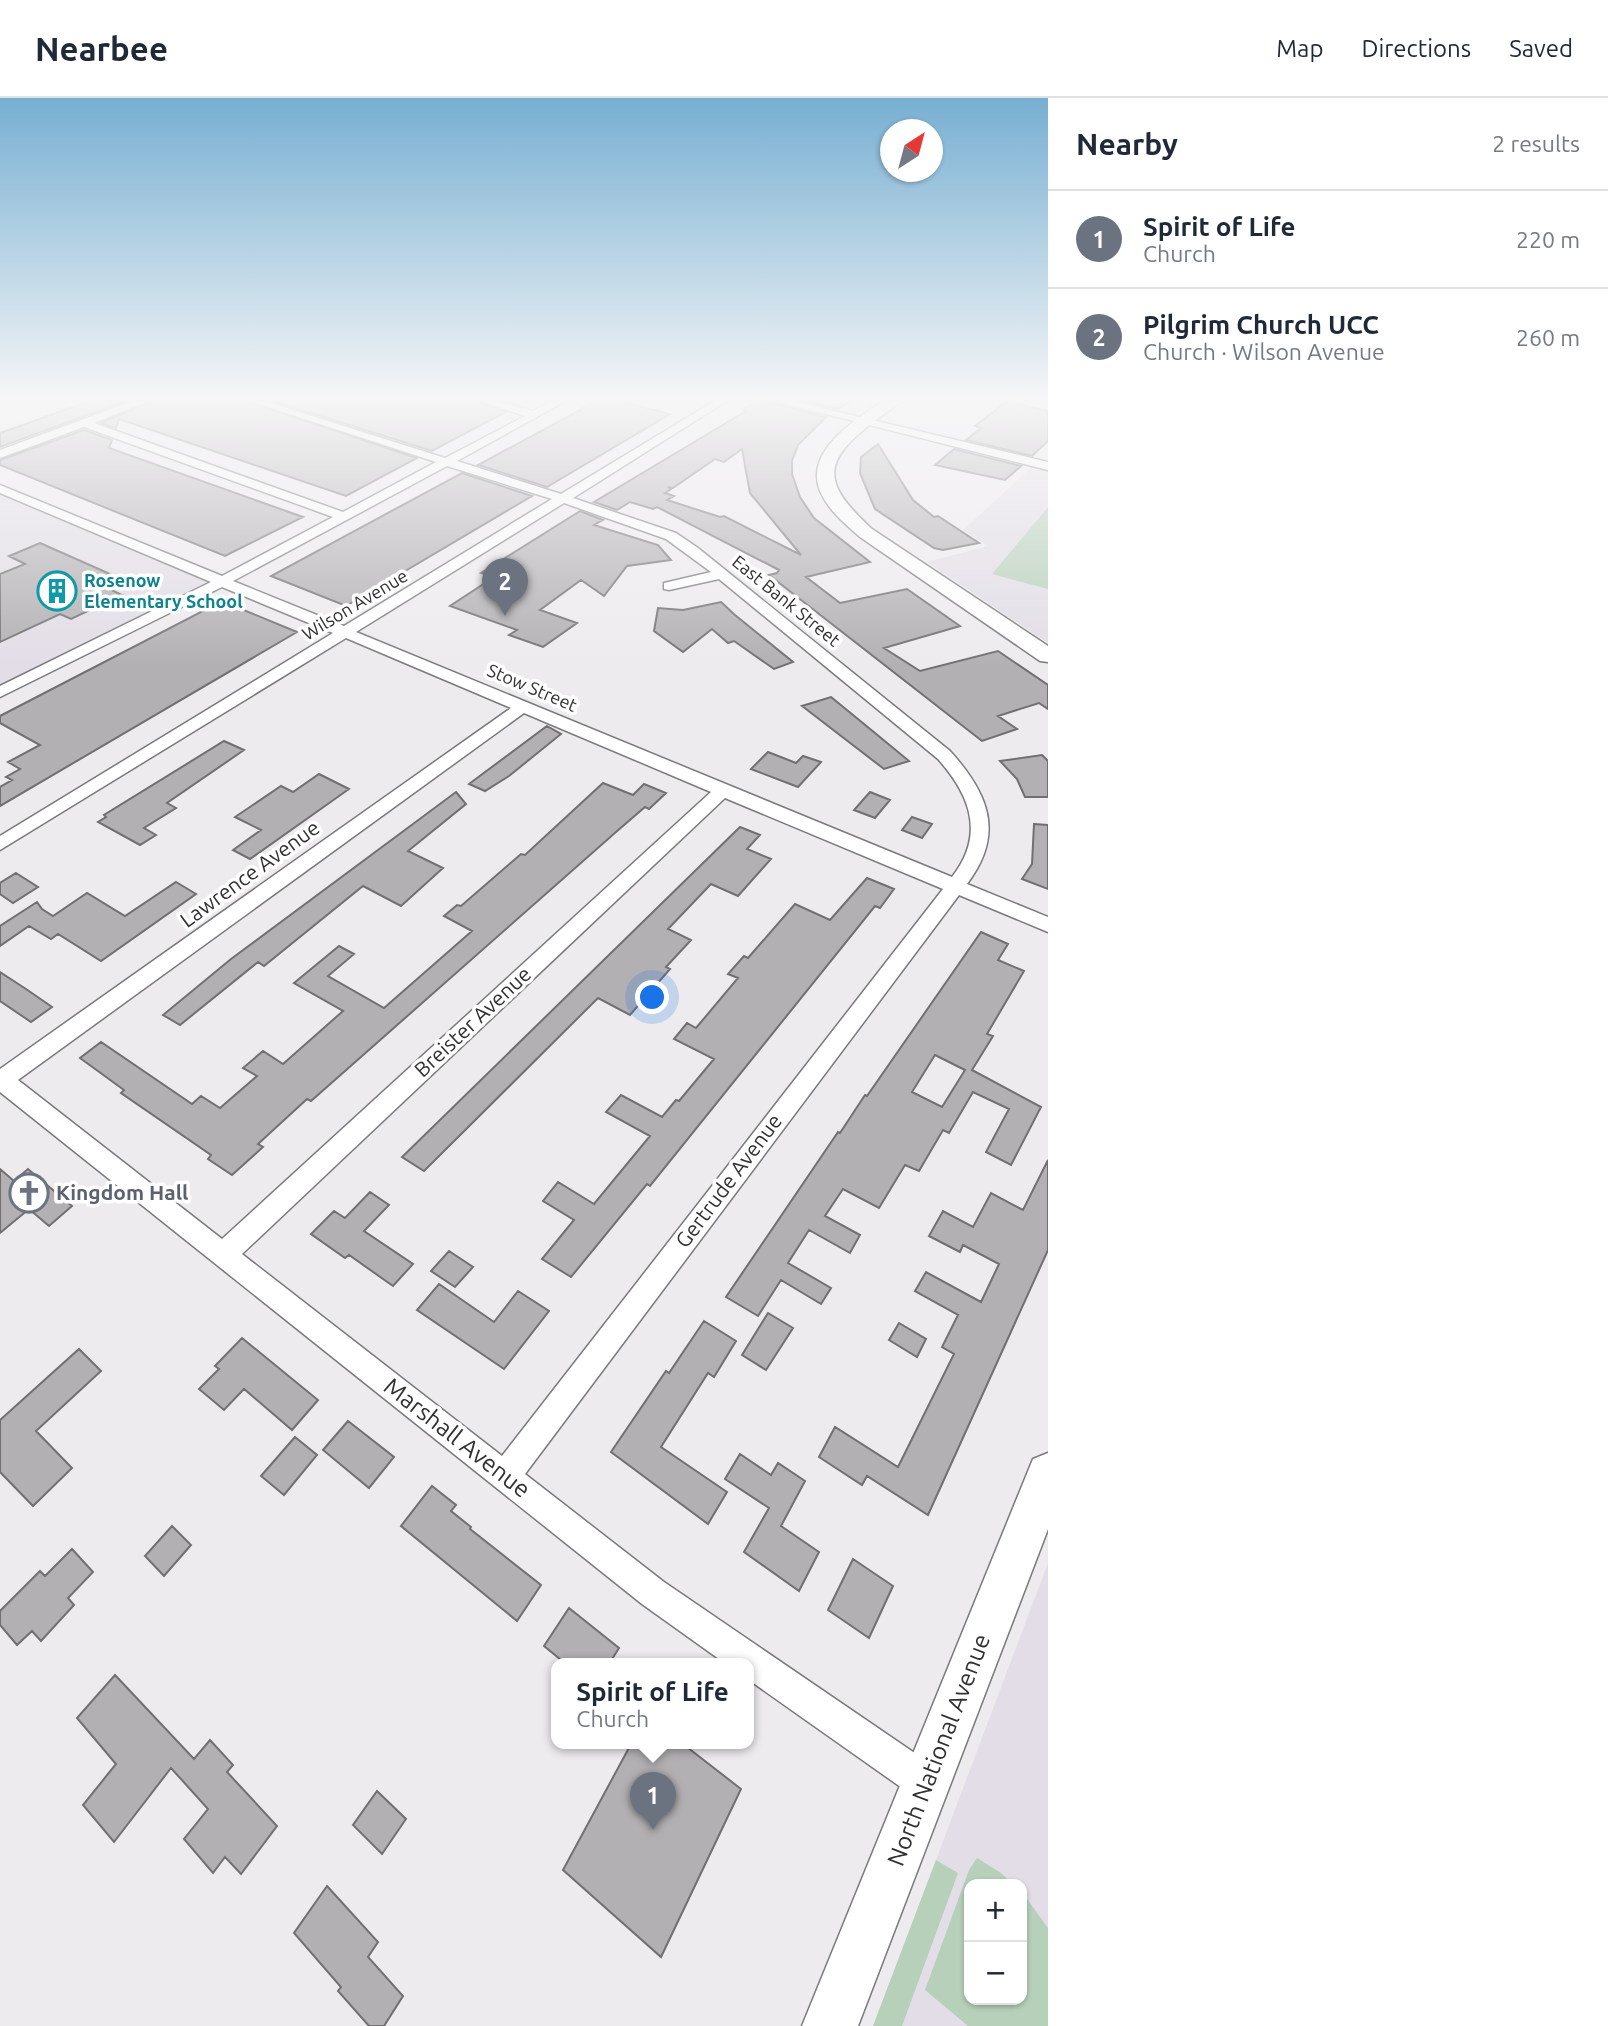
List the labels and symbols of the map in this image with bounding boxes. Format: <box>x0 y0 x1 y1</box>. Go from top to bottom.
north arrow <box>880 119 943 182</box>
street label: East Bank Street <box>729 551 845 650</box>
pin: 2 <box>482 558 528 616</box>
street label: Wilson Avenue <box>298 565 411 643</box>
building icon: Rosenow Elementary School <box>36 570 78 612</box>
place label: Rosenow Elementary School <box>84 570 243 611</box>
street label: Stow Street <box>485 659 580 715</box>
street label: Lawrence Avenue <box>175 815 324 932</box>
street label: Breister Avenue <box>409 961 536 1081</box>
your location <box>635 980 669 1014</box>
street label: Gertrude Avenue <box>670 1109 786 1252</box>
church icon: Kingdom Hall <box>8 1172 50 1214</box>
place label: Kingdom Hall <box>56 1180 188 1204</box>
street label: Marshall Avenue <box>379 1372 536 1503</box>
street label: North National Avenue <box>882 1630 995 1870</box>
pin: 1 <box>630 1772 676 1830</box>

